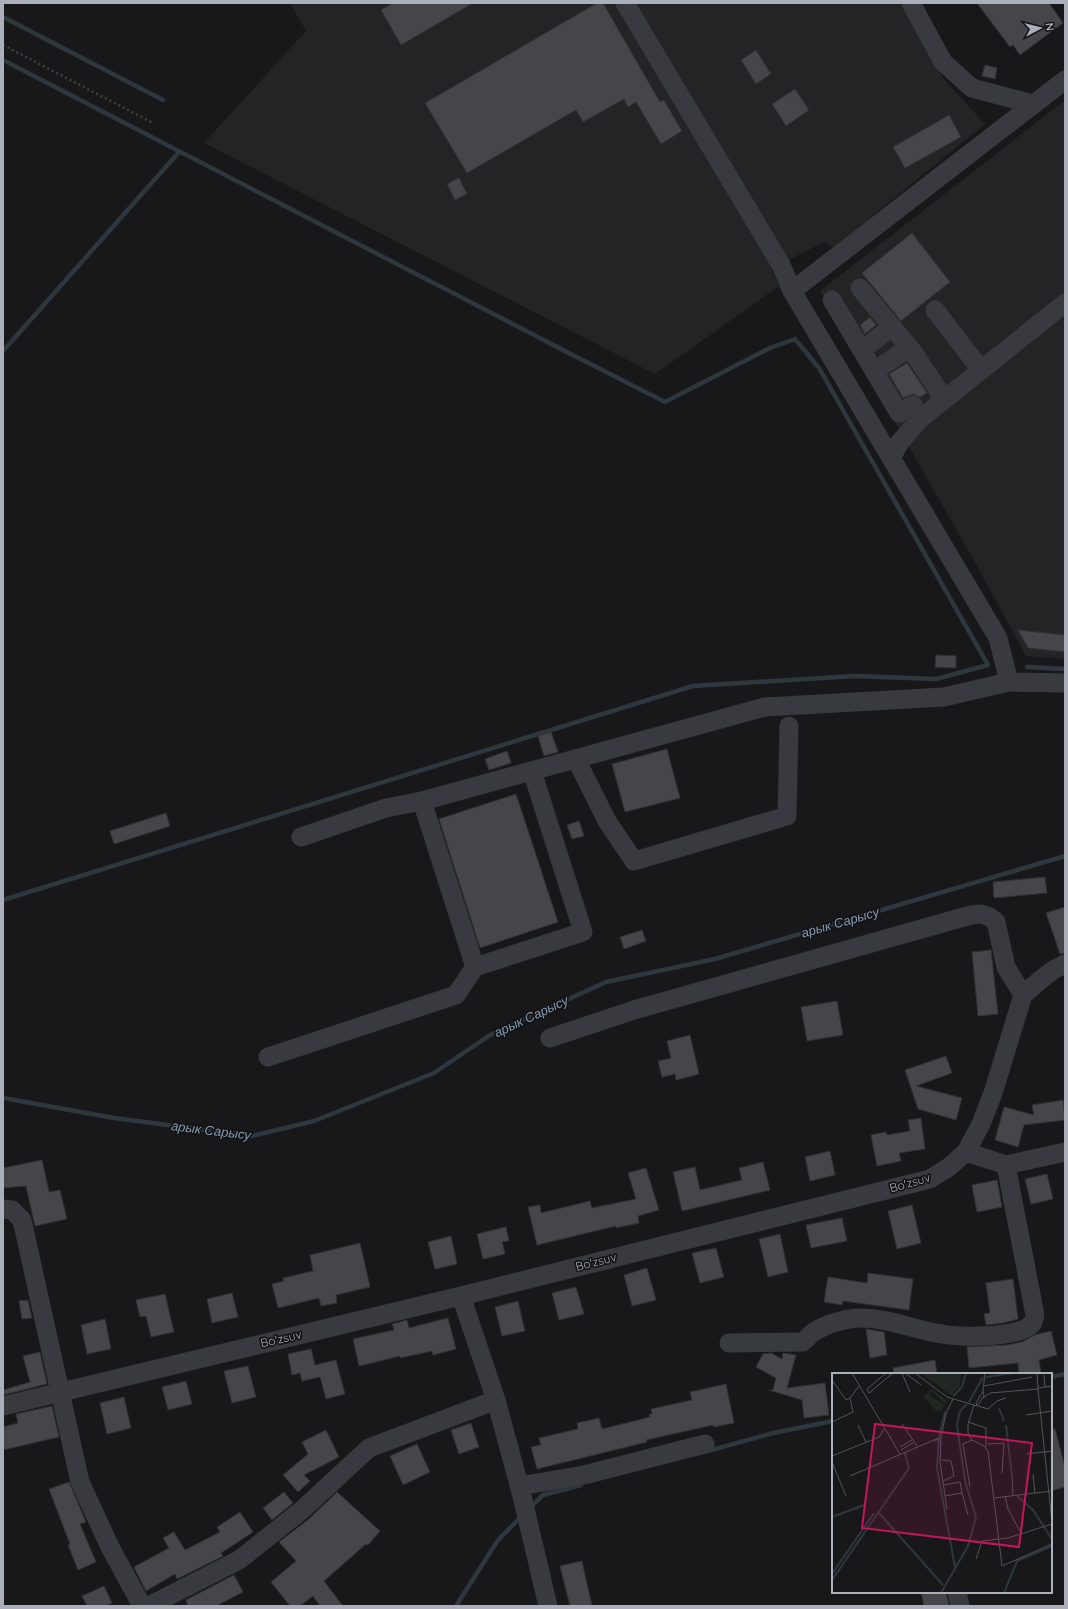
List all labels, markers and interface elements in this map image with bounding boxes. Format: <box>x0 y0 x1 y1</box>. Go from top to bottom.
north arrow <box>1020 8 1060 48</box>
text: N <box>1042 22 1057 32</box>
water label: арык Сарысу <box>799 903 882 941</box>
water label: арык Сарысу <box>491 991 572 1040</box>
water label: арык Сарысу <box>170 1117 253 1143</box>
street label: Bo'zsuv <box>888 1170 932 1196</box>
street label: Bo'zsuv <box>574 1249 618 1274</box>
street label: Bo'zsuv <box>259 1326 303 1351</box>
inset map <box>832 1373 1052 1593</box>

